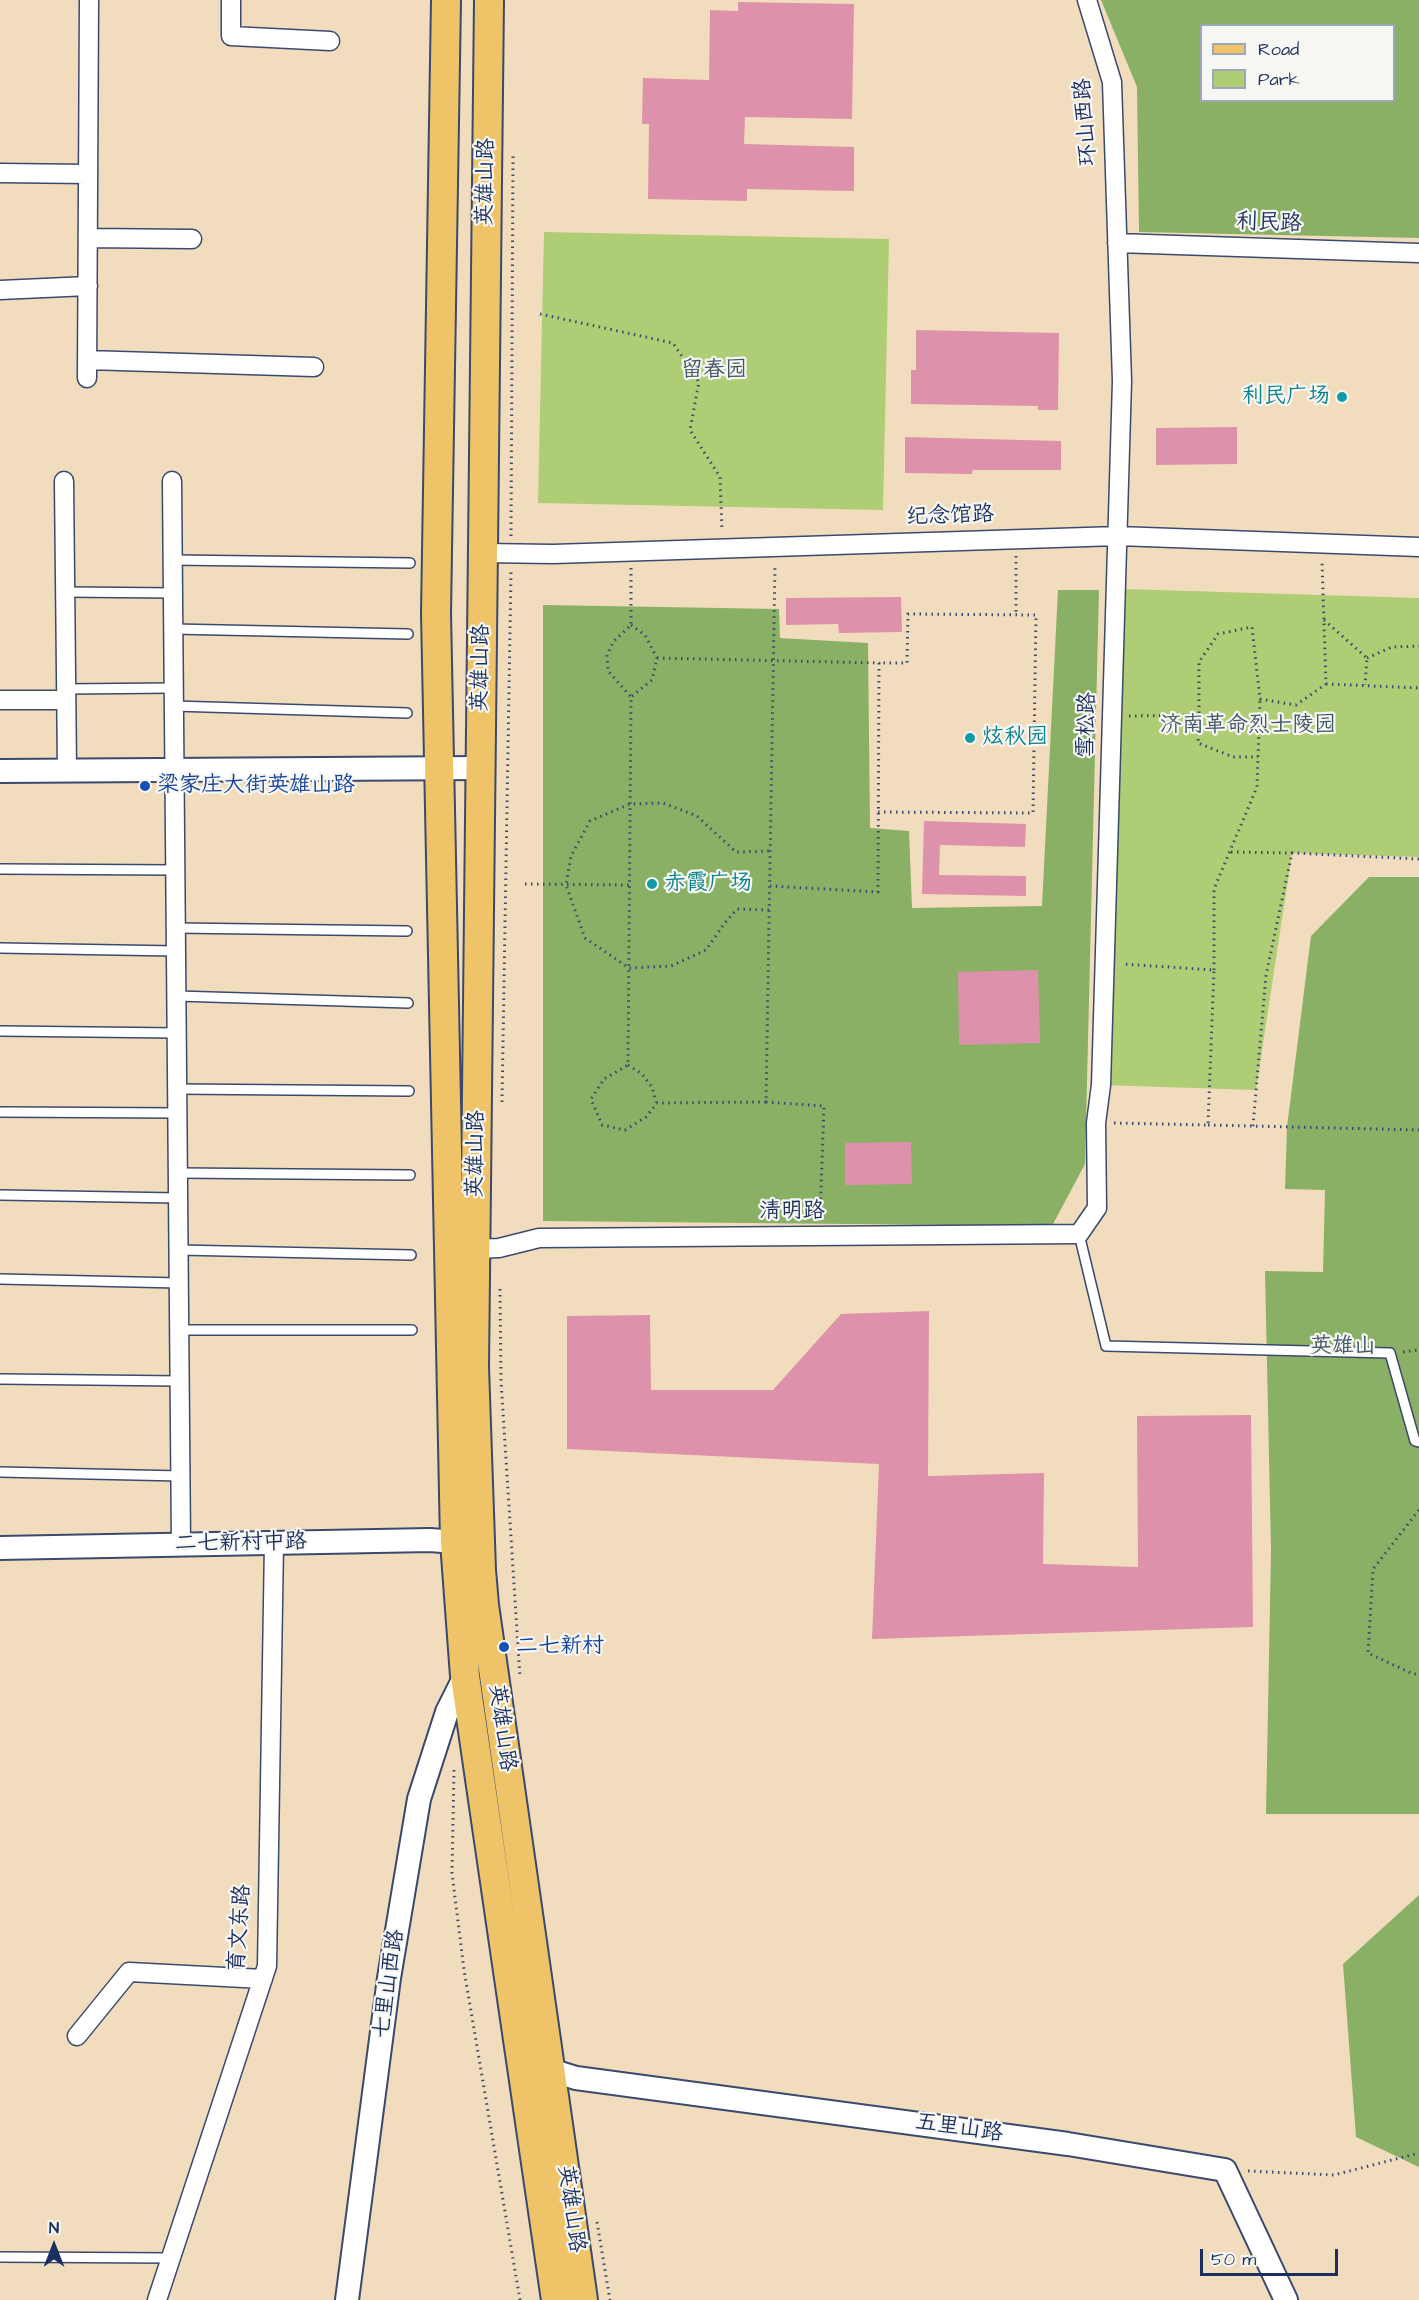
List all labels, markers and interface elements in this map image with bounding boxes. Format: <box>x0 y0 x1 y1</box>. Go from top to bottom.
legend <box>1200 24 1395 102</box>
text: Road <box>1258 37 1299 62</box>
text: Park <box>1258 67 1300 92</box>
street label: 环山西路 <box>1071 77 1103 167</box>
street label: 英雄山路 <box>473 138 501 226</box>
street label: 利民路 <box>1236 210 1302 238</box>
park label: 留春园 <box>681 358 747 384</box>
place label: 利民广场 <box>1242 384 1330 410</box>
marker: 利民广场 <box>1335 390 1349 404</box>
street label: 纪念馆路 <box>906 502 994 532</box>
street label: 英雄山路 <box>468 624 496 712</box>
street label: 雪松路 <box>1074 692 1102 758</box>
park label: 济南革命烈士陵园 <box>1160 713 1336 739</box>
place label: 炫秋园 <box>982 725 1048 751</box>
marker: 炫秋园 <box>963 731 977 745</box>
place label: 梁家庄大街英雄山路 <box>157 773 355 799</box>
marker: 梁家庄大街英雄山路 <box>138 779 152 793</box>
place label: 赤霞广场 <box>664 871 752 897</box>
marker: 赤霞广场 <box>645 877 659 891</box>
street label: 英雄山路 <box>463 1110 491 1198</box>
street label: 清明路 <box>759 1199 825 1225</box>
park label: 英雄山 <box>1310 1334 1376 1360</box>
street label: 二七新村中路 <box>175 1530 307 1558</box>
place label: 二七新村 <box>516 1634 604 1660</box>
marker: 二七新村 <box>497 1640 511 1654</box>
street label: 英雄山路 <box>482 1683 520 1773</box>
street label: 育文东路 <box>225 1883 257 1973</box>
street label: 七里山西路 <box>369 1928 411 2040</box>
street label: 五里山路 <box>914 2110 1004 2148</box>
street label: 英雄山路 <box>551 2164 589 2254</box>
north arrow <box>24 2216 84 2276</box>
text: N <box>49 2217 59 2239</box>
scale bar <box>1203 2237 1341 2275</box>
text: 50 m <box>1211 2247 1256 2272</box>

